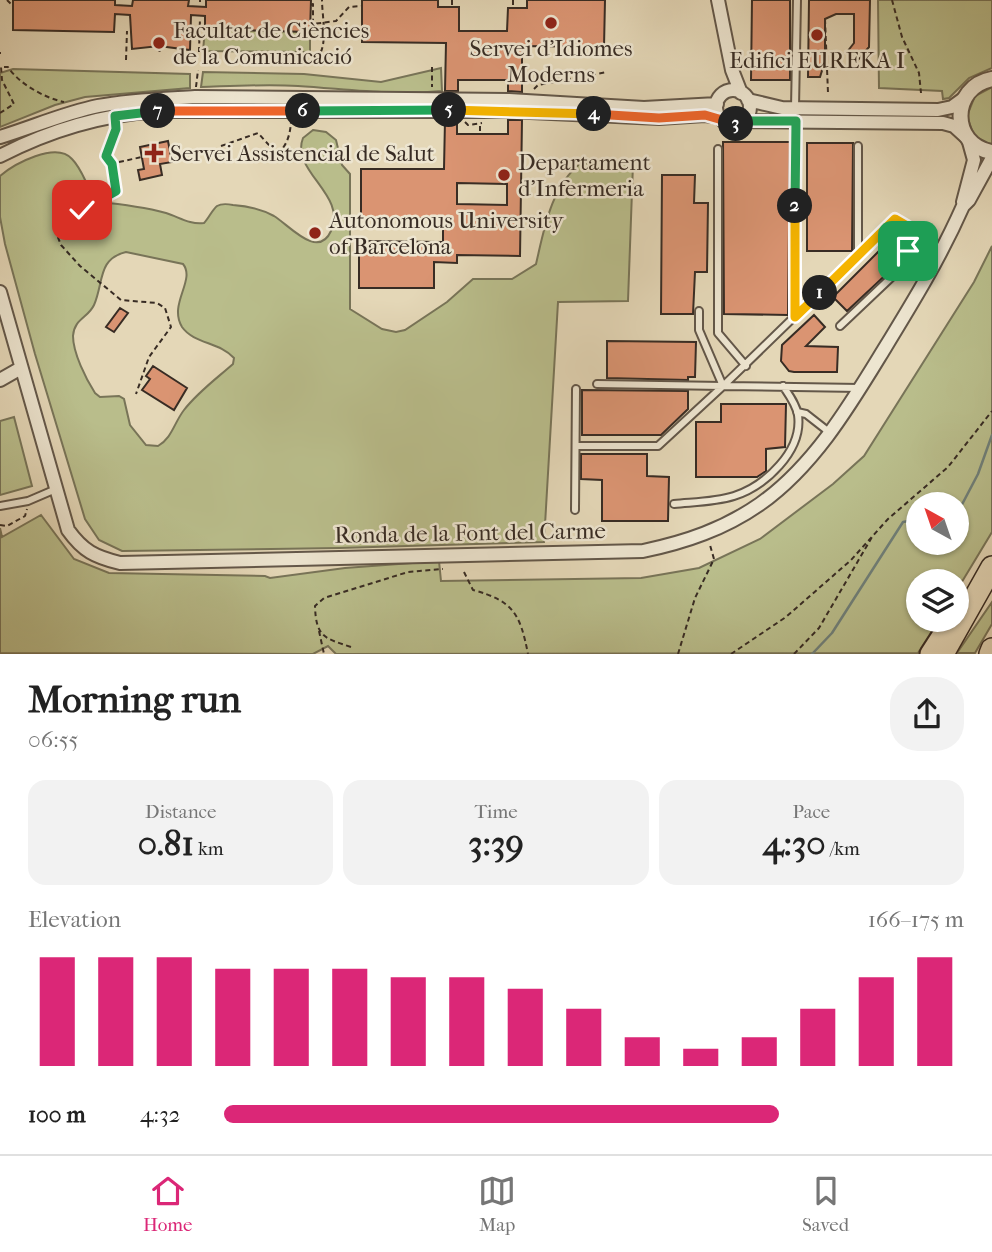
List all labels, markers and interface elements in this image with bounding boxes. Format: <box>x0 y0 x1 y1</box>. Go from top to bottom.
marker: Servei d'Idiomes Moderns <box>543 15 559 31</box>
place label: Facultat de Ciències de la Comunicació <box>173 17 369 70</box>
marker: Edifici EUREKA I <box>809 27 825 43</box>
marker: Facultat de Ciències de la Comunicació <box>151 35 167 51</box>
place label: Servei d'Idiomes Moderns <box>470 35 632 88</box>
place label: Edifici EUREKA I <box>729 47 905 74</box>
pin: 5 <box>432 92 466 128</box>
pin: 7 <box>140 94 176 128</box>
pin: 6 <box>286 94 320 128</box>
pin: 4 <box>576 96 612 132</box>
text: 5 <box>444 98 453 120</box>
text: 7 <box>153 99 162 121</box>
text: 6 <box>297 99 308 121</box>
text: 4 <box>588 102 599 124</box>
pin: 3 <box>718 106 754 142</box>
text: 3 <box>732 112 739 134</box>
place label: Servei Assistencial de Salut <box>170 140 435 167</box>
marker: Servei Assistencial de Salut <box>144 143 164 163</box>
place label: Departament d'Infermeria <box>518 149 651 202</box>
marker: Departament d'Infermeria <box>496 167 512 183</box>
pin <box>52 180 112 240</box>
pin: 2 <box>778 188 812 224</box>
icon: check <box>63 191 101 229</box>
text: 2 <box>790 194 799 216</box>
place label: Autonomous University of Barcelona <box>328 207 564 260</box>
pin <box>878 221 938 281</box>
marker: Autonomous University of Barcelona <box>307 225 323 241</box>
icon: arrive <box>889 232 927 270</box>
pin: 1 <box>802 276 838 310</box>
text: 1 <box>816 281 823 303</box>
north arrow <box>906 492 970 555</box>
map controls <box>906 492 969 632</box>
street label: Ronda de la Font del Carme <box>334 517 606 549</box>
button: layers <box>906 569 969 632</box>
text: Morning run <box>28 677 241 722</box>
button: share <box>890 677 964 751</box>
text: 06:55 <box>28 726 78 753</box>
text: Distance <box>145 801 216 823</box>
text: Time <box>474 801 518 823</box>
text: Pace <box>792 801 830 823</box>
text: 0.81 <box>138 823 194 864</box>
text: 3:39 <box>468 823 524 864</box>
text: 4:30 <box>763 823 826 864</box>
text: km <box>194 838 224 860</box>
text: /km <box>826 838 860 860</box>
text: Elevation <box>28 906 121 933</box>
text: 166–175 m <box>868 906 964 933</box>
text: 100 m <box>28 1101 86 1128</box>
text: 4:32 <box>140 1101 180 1128</box>
tab: Home <box>143 1172 192 1236</box>
tab: Map <box>478 1172 516 1236</box>
tab: Saved <box>802 1172 849 1236</box>

